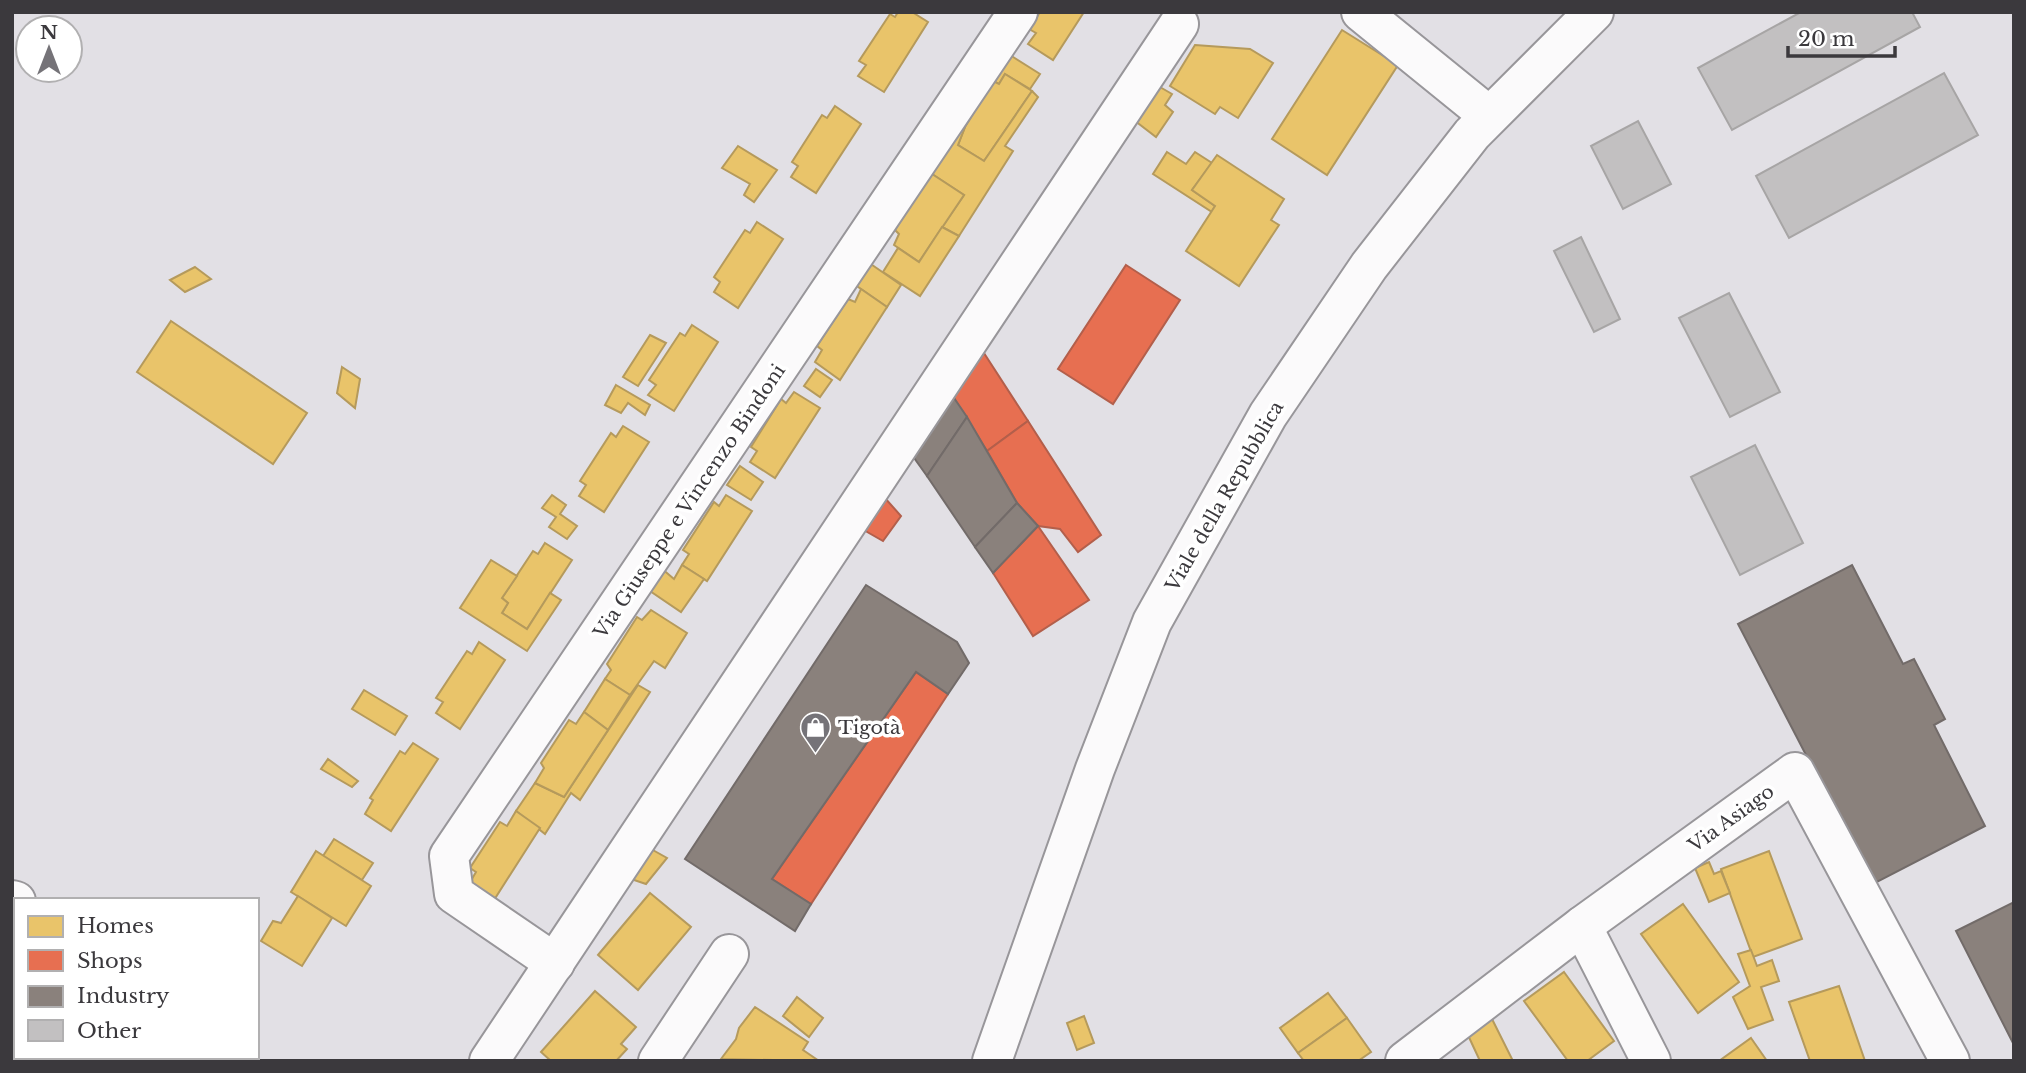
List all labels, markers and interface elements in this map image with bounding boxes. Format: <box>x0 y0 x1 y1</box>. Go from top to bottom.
north arrow <box>14 14 84 84</box>
scale bar <box>1788 14 1895 58</box>
text: N <box>40 21 58 44</box>
text: 20 m <box>1798 26 1855 52</box>
street label: Via Giuseppe e Vincenzo Bindoni <box>588 359 790 644</box>
street label: Viale della Repubblica <box>1160 397 1289 596</box>
shop icon: Tigotà <box>798 710 832 754</box>
place label: Tigotà <box>838 716 901 739</box>
street label: Via Asiago <box>1683 780 1779 858</box>
legend <box>14 898 259 1059</box>
text: Homes <box>77 913 154 939</box>
text: Shops <box>77 948 143 974</box>
text: Industry <box>77 983 170 1009</box>
text: Other <box>77 1018 141 1044</box>

